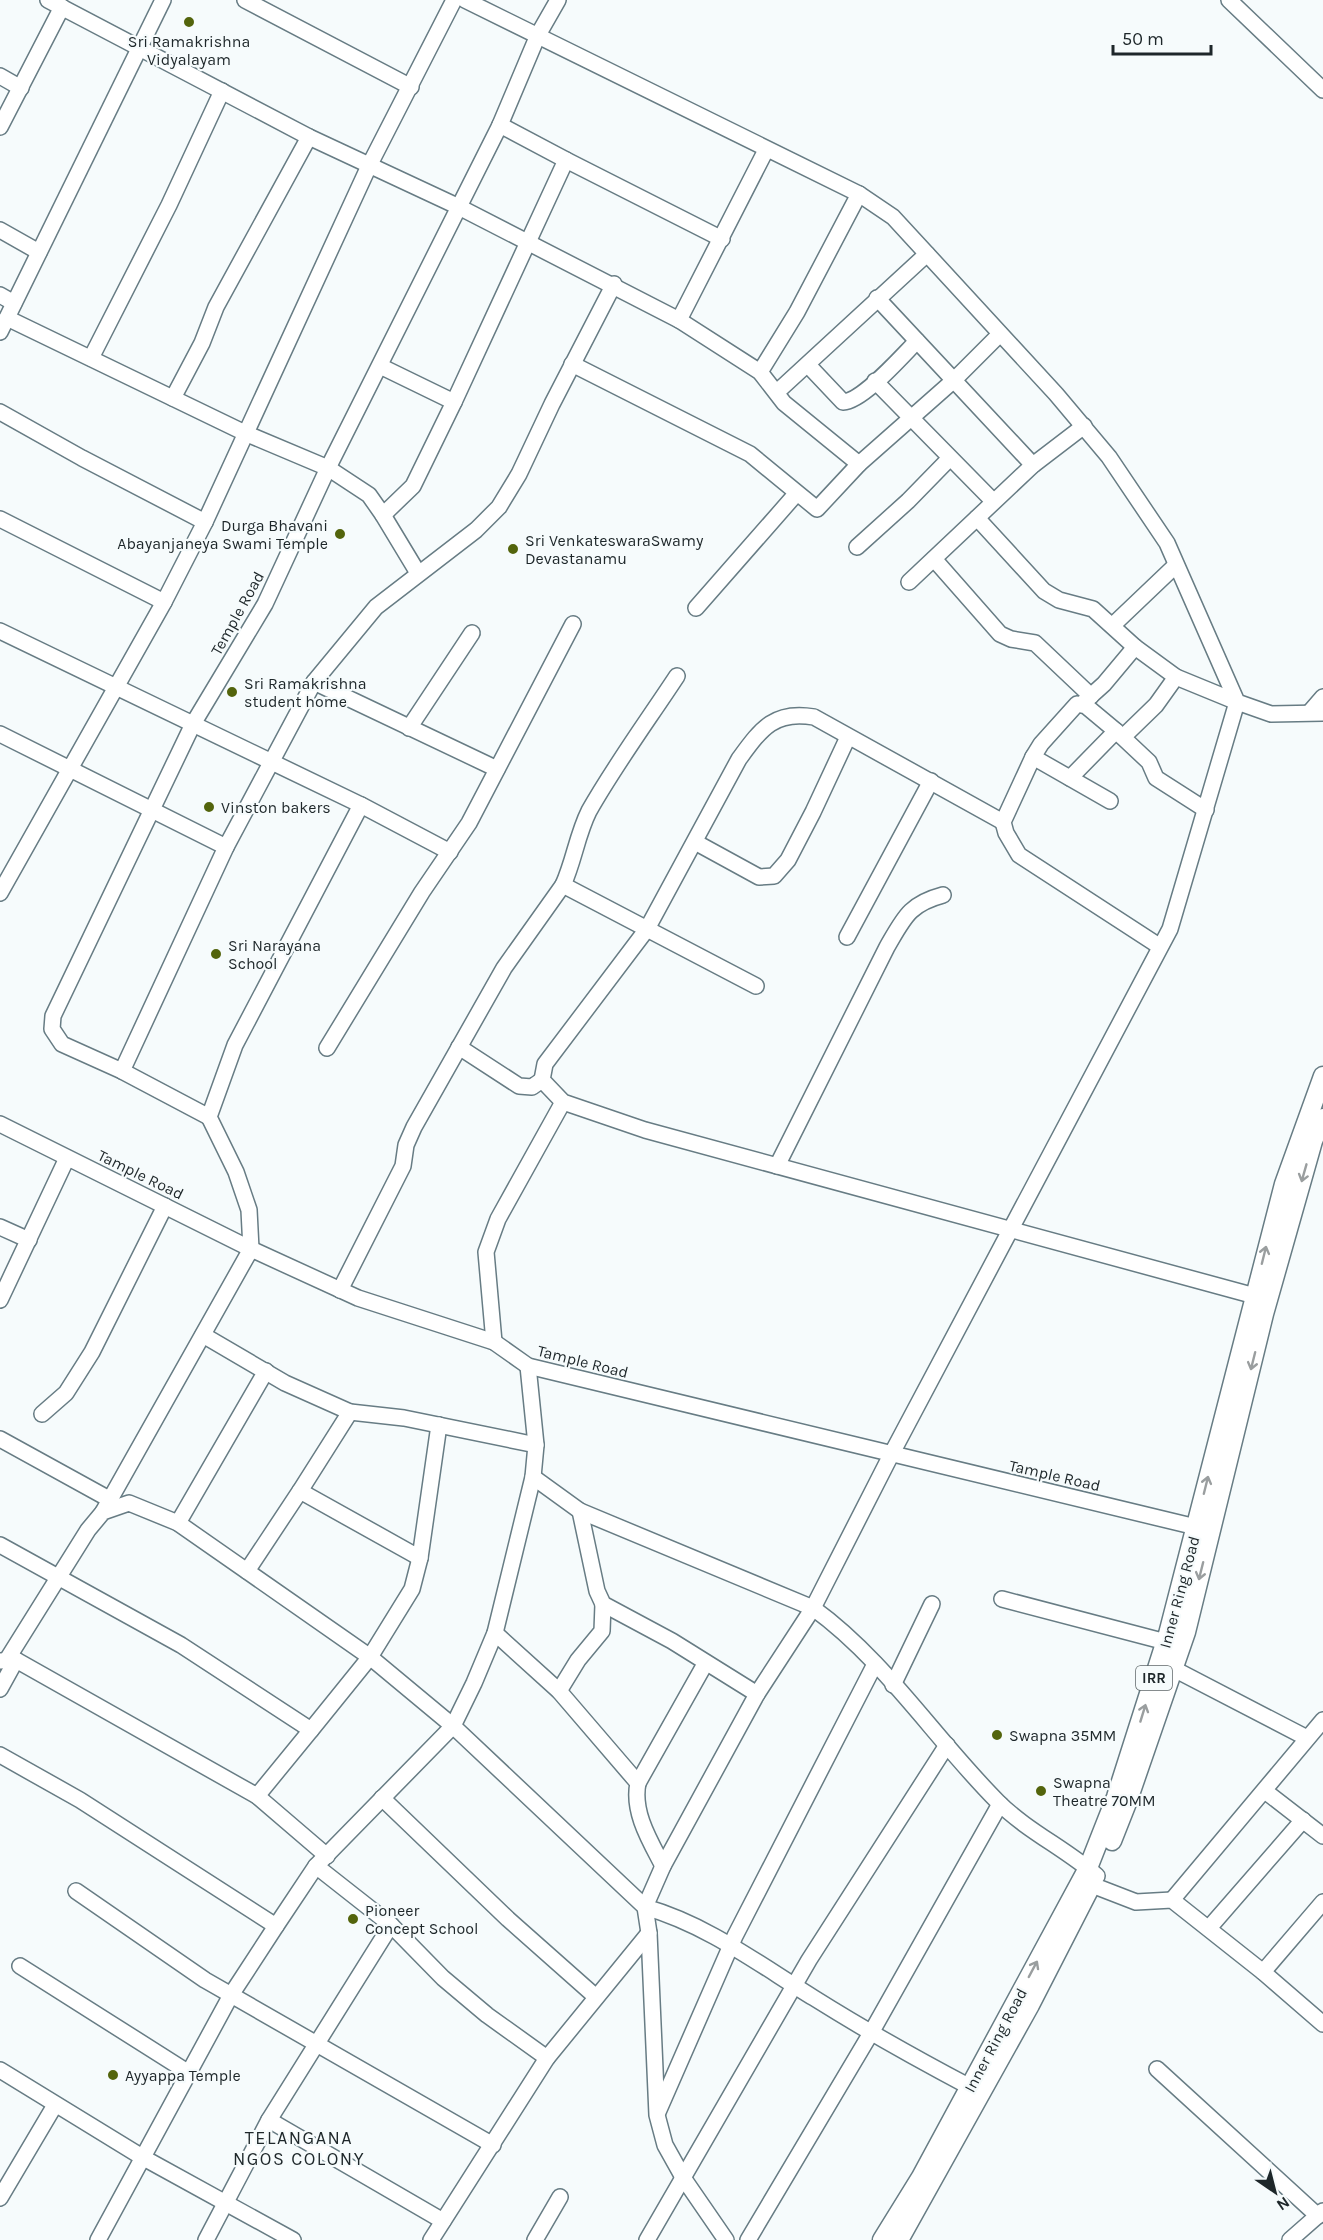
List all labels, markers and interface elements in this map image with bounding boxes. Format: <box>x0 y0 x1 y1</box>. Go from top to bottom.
marker: Sri Ramakrishna Vidyalayam <box>182 15 196 29</box>
scale bar <box>1113 18 1210 56</box>
text: 50 m <box>1122 28 1164 50</box>
place label: Sri Ramakrishna Vidyalayam <box>128 32 250 69</box>
place label: Durga Bhavani Abayanjaneya Swami Temple <box>117 516 328 553</box>
marker: Durga Bhavani Abayanjaneya Swami Temple <box>333 527 347 541</box>
place label: Sri VenkateswaraSwamy Devastanamu <box>525 531 704 568</box>
marker: Sri VenkateswaraSwamy Devastanamu <box>506 542 520 556</box>
street label: Temple Road <box>207 568 268 658</box>
place label: Sri Ramakrishna student home <box>244 674 367 711</box>
marker: Sri Ramakrishna student home <box>225 685 239 699</box>
place label: Vinston bakers <box>221 798 331 817</box>
marker: Vinston bakers <box>202 800 216 814</box>
place label: Sri Narayana School <box>228 936 321 973</box>
marker: Sri Narayana School <box>209 947 223 961</box>
street label: Tample Road <box>95 1146 187 1203</box>
one-way arrow <box>1298 1163 1309 1182</box>
one-way arrow <box>1259 1246 1271 1265</box>
street label: Tample Road <box>535 1341 630 1382</box>
one-way arrow <box>1246 1351 1258 1370</box>
street label: Tample Road <box>1007 1456 1102 1495</box>
one-way arrow <box>1201 1476 1213 1495</box>
street label: Inner Ring Road <box>1155 1534 1204 1650</box>
one-way arrow <box>1194 1561 1206 1580</box>
road number: IRR <box>1136 1666 1172 1690</box>
one-way arrow <box>1139 1704 1150 1723</box>
place label: Swapna 35MM <box>1009 1726 1116 1745</box>
marker: Swapna 35MM <box>990 1728 1004 1742</box>
place label: Swapna Theatre 70MM <box>1053 1773 1156 1810</box>
marker: Swapna Theatre 70MM <box>1034 1784 1048 1798</box>
place label: Pioneer Concept School <box>365 1901 478 1938</box>
marker: Pioneer Concept School <box>346 1912 360 1926</box>
one-way arrow <box>1028 1960 1039 1978</box>
street label: Inner Ring Road <box>960 1985 1031 2096</box>
place label: Ayyappa Temple <box>125 2066 241 2085</box>
marker: Ayyappa Temple <box>106 2068 120 2082</box>
district label: TELANGANA NGOS COLONY <box>233 2127 365 2170</box>
north arrow <box>1245 2162 1305 2222</box>
text: N <box>1273 2193 1293 2215</box>

